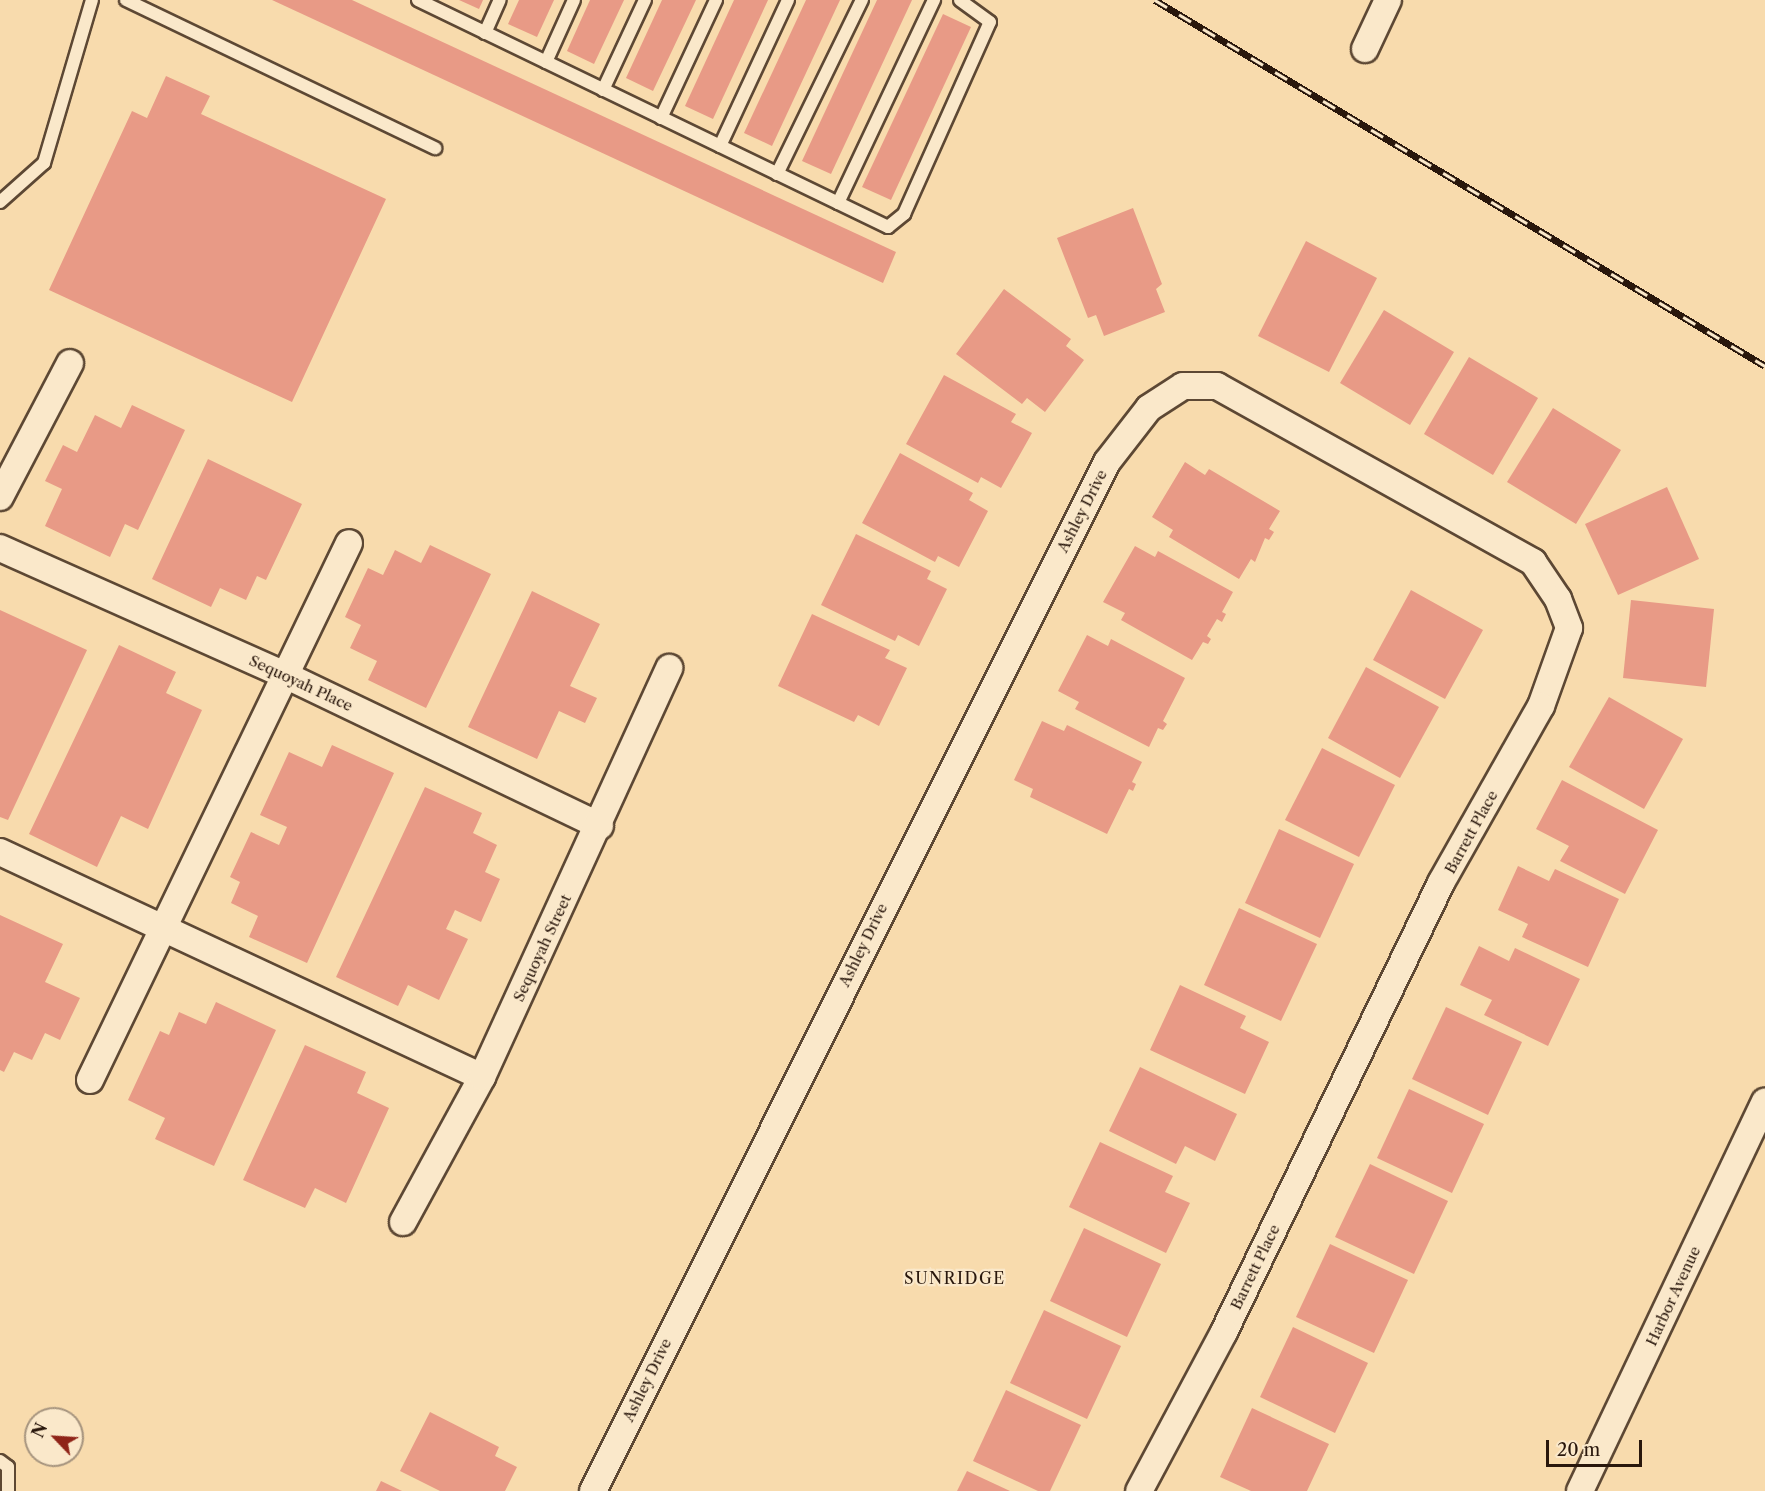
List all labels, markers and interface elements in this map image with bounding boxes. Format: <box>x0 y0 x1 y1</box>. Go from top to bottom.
street label: Ashley Drive <box>1053 466 1111 556</box>
street label: Sequoyah Place <box>246 651 356 715</box>
street label: Barrett Place <box>1441 787 1501 877</box>
street label: Sequoyah Street <box>509 892 575 1004</box>
street label: Ashley Drive <box>835 900 891 990</box>
street label: Barrett Place <box>1227 1222 1283 1312</box>
street label: Harbor Avenue <box>1642 1243 1704 1349</box>
district label: SUNRIDGE <box>904 1268 1006 1288</box>
street label: Ashley Drive <box>619 1335 675 1425</box>
north arrow <box>24 1407 84 1467</box>
text: N <box>27 1420 52 1441</box>
scale bar <box>1549 1428 1645 1466</box>
text: 20 m <box>1557 1439 1600 1461</box>

